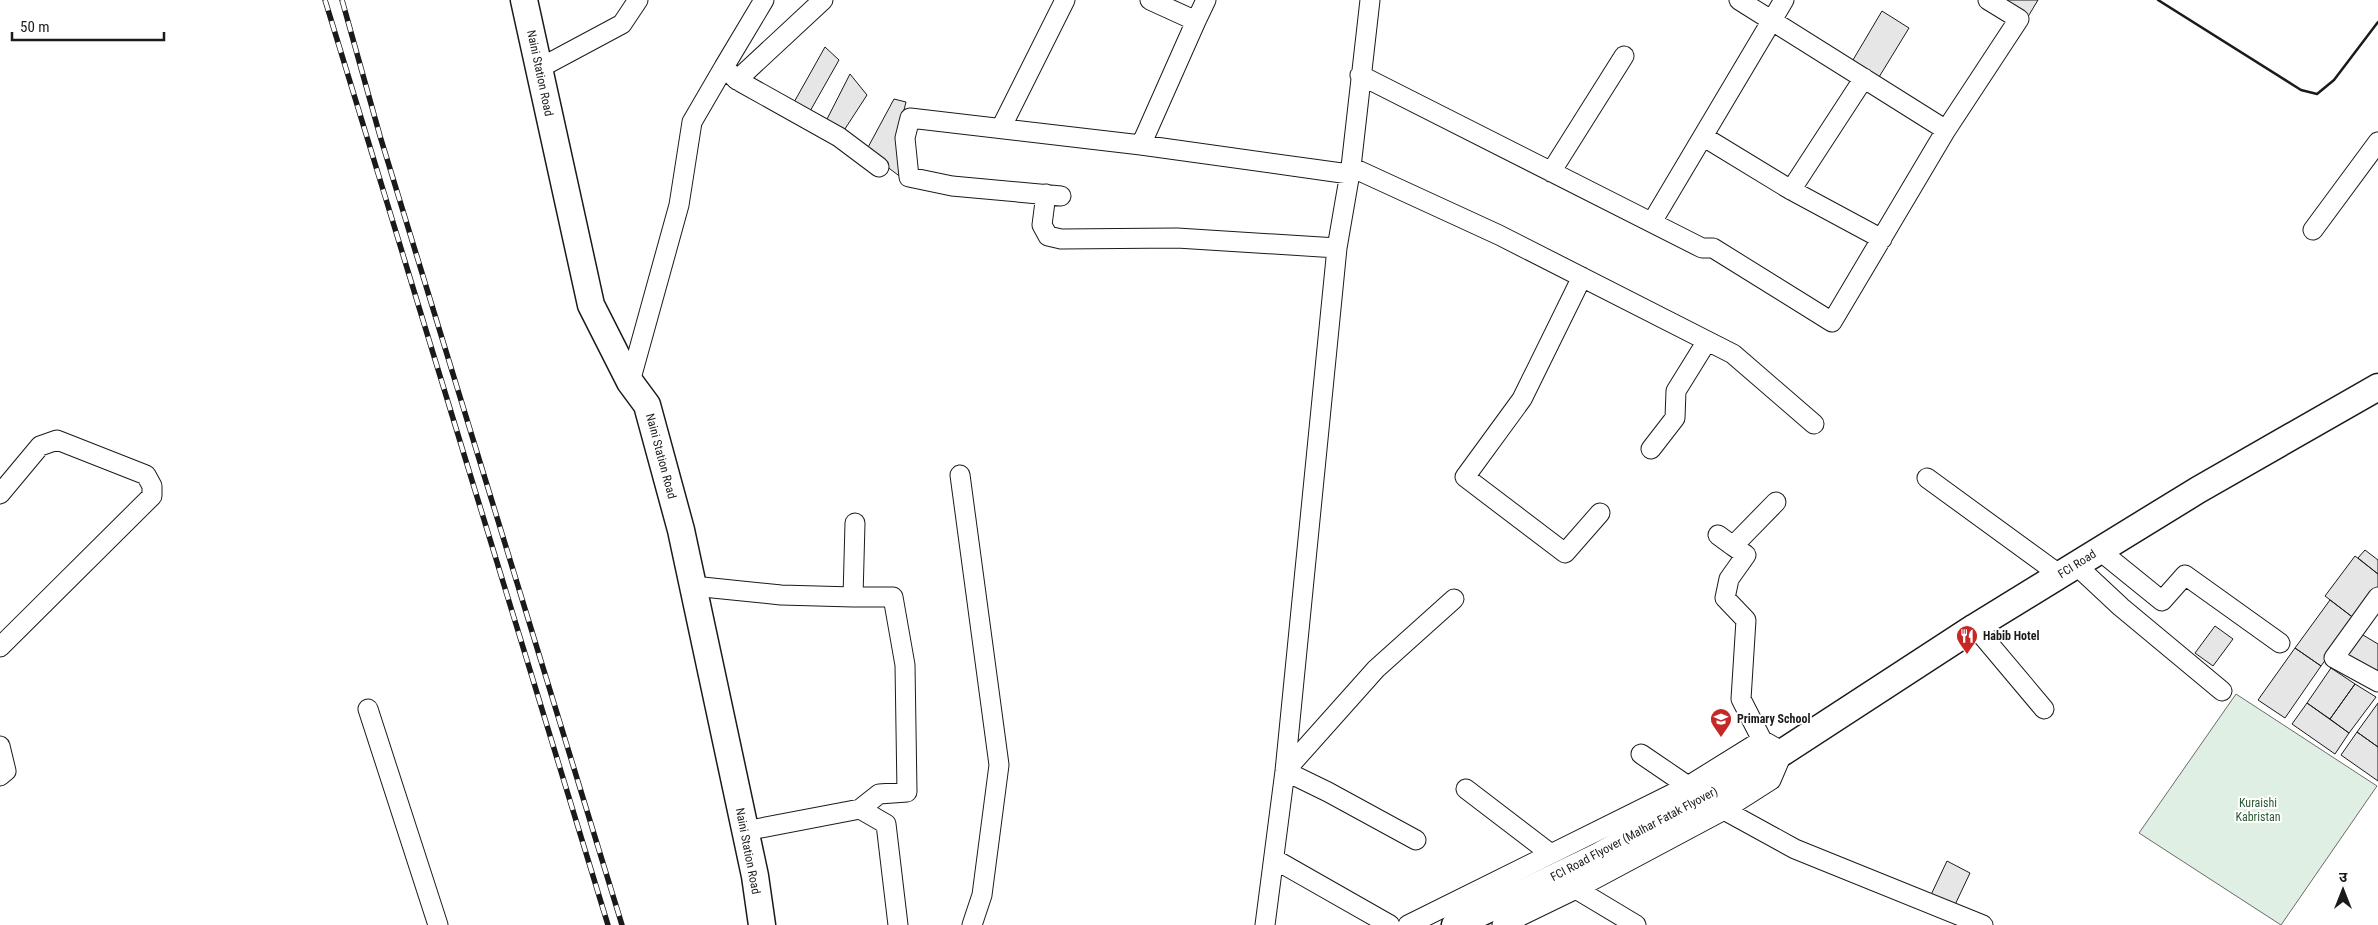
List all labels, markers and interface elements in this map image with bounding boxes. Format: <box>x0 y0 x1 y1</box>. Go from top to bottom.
scale bar <box>12 10 165 42</box>
text: 50 m <box>20 18 50 36</box>
street label: Naini Station Road <box>524 29 556 117</box>
street label: Naini Station Road <box>643 412 679 500</box>
street label: FCI Road <box>2055 547 2099 581</box>
restaurant icon: Habib Hotel <box>1955 624 1979 655</box>
place label: Habib Hotel <box>1983 629 2039 643</box>
school or university icon: Primary School <box>1709 707 1733 738</box>
place label: Primary School <box>1737 712 1810 726</box>
street label: FCI Road Flyover (Malhar Fatak Flyover) <box>1548 784 1720 884</box>
park label: Kuraishi Kabristan <box>2235 796 2281 824</box>
street label: Naini Station Road <box>733 807 763 895</box>
north arrow <box>2318 865 2368 915</box>
text: उ <box>2339 869 2348 885</box>

